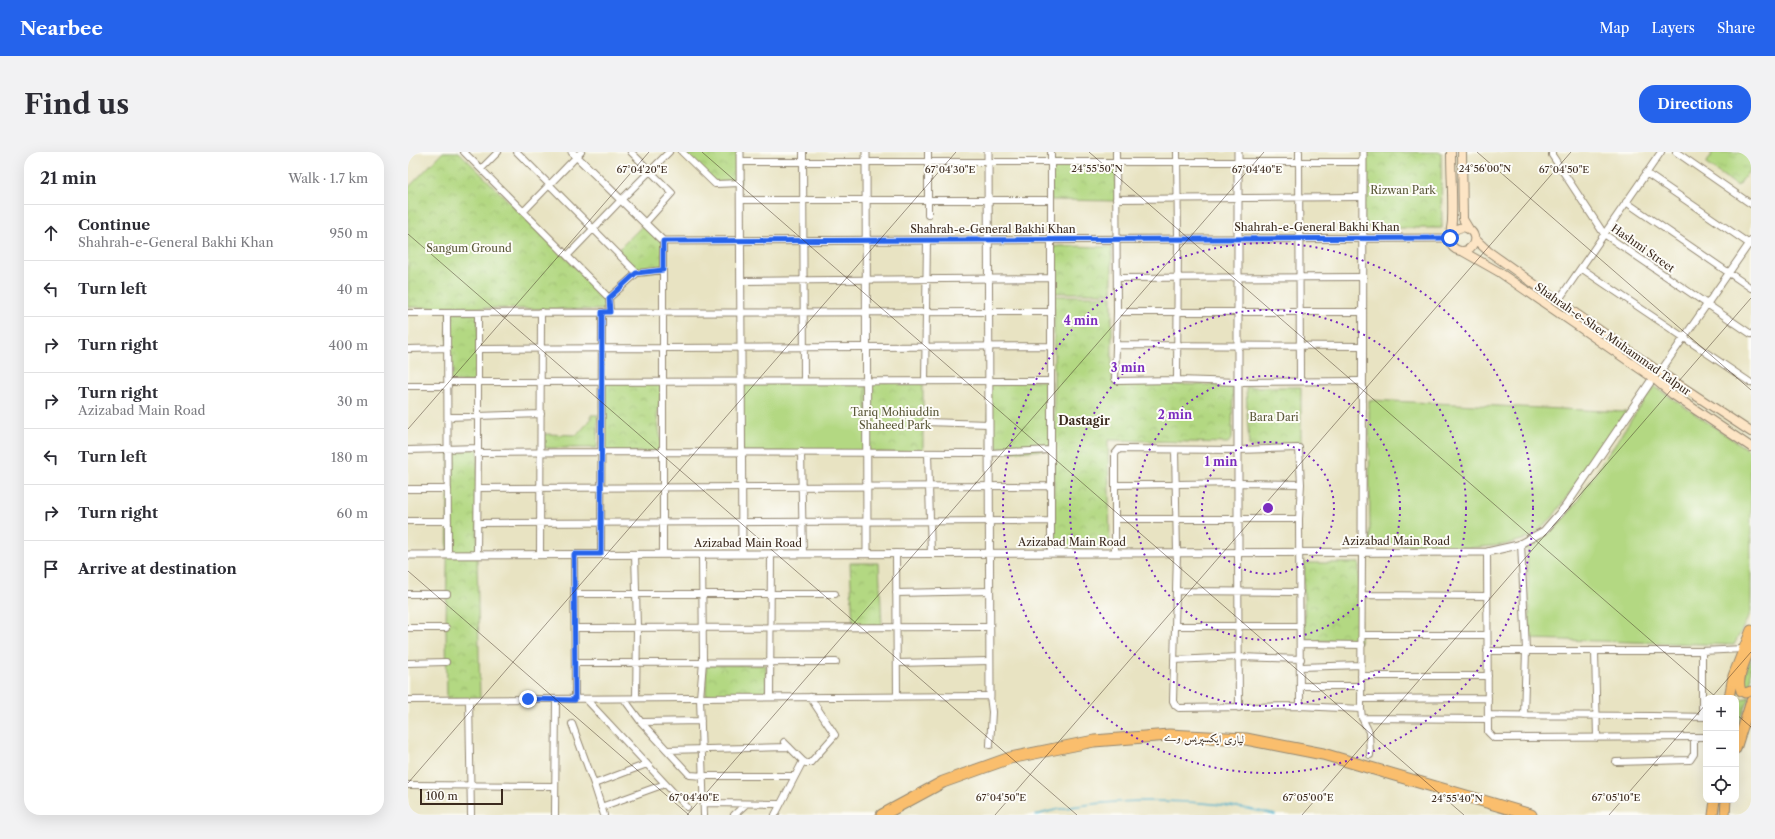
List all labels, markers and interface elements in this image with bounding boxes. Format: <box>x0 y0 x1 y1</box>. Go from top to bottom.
text: Nearbee <box>20 17 103 40</box>
text: Map <box>1599 19 1629 37</box>
text: Layers <box>1651 19 1695 37</box>
text: Share <box>1717 19 1755 37</box>
button: Directions <box>1639 85 1751 123</box>
text: Find us <box>24 87 129 121</box>
text: 24°55'50"N <box>1071 162 1123 175</box>
text: 24°56'00"N <box>1459 162 1511 175</box>
text: 67°04'20"E <box>617 163 668 176</box>
text: 67°04'30"E <box>925 163 975 176</box>
text: 67°04'40"E <box>1232 163 1282 176</box>
text: 67°04'50"E <box>1539 163 1589 176</box>
text: 21 min <box>40 168 97 188</box>
text: Walk · 1.7 km <box>288 170 368 186</box>
park label: Rizwan Park <box>1370 183 1436 197</box>
text: Continue <box>78 215 150 234</box>
street label: Shahrah-e-General Bakhi Khan <box>1234 220 1400 234</box>
street label: Hashmi Street <box>1608 221 1678 275</box>
icon: ahead <box>40 222 62 244</box>
street label: Shahrah-e-General Bakhi Khan <box>910 222 1076 236</box>
text: 950 m <box>330 225 368 241</box>
route start <box>1441 229 1459 247</box>
text: Shahrah-e-General Bakhi Khan <box>78 234 274 250</box>
park label: Sangum Ground <box>426 241 512 255</box>
icon: left <box>40 278 62 300</box>
text: Turn left <box>78 279 147 298</box>
street label: Shahrah-e-Sher Muhammad Talpur <box>1532 280 1694 399</box>
text: 40 m <box>337 281 368 297</box>
text: 4 min <box>1064 313 1099 328</box>
icon: right <box>40 334 62 356</box>
text: Turn right <box>78 335 158 354</box>
text: 400 m <box>328 337 368 353</box>
text: 3 min <box>1111 360 1146 375</box>
text: Turn right <box>78 383 158 402</box>
icon: right <box>40 390 62 412</box>
text: 30 m <box>337 393 368 409</box>
text: Azizabad Main Road <box>78 402 206 418</box>
park label: Tariq Mohiuddin Shaheed Park <box>851 405 939 432</box>
text: 2 min <box>1158 407 1193 422</box>
park label: Bara Dari <box>1249 410 1299 424</box>
district label: Dastagir <box>1058 413 1110 428</box>
icon: left <box>40 446 62 468</box>
text: Turn left <box>78 447 147 466</box>
text: 180 m <box>331 449 368 465</box>
text: 1 min <box>1205 454 1238 469</box>
centre of rings <box>1261 501 1275 515</box>
icon: right <box>40 502 62 524</box>
text: Turn right <box>78 503 158 522</box>
text: 60 m <box>337 505 368 521</box>
street label: Azizabad Main Road <box>1341 534 1450 548</box>
street label: Azizabad Main Road <box>1017 535 1126 549</box>
street label: Azizabad Main Road <box>693 536 802 550</box>
icon: arrive <box>40 558 62 580</box>
text: Arrive at destination <box>78 559 237 578</box>
route end <box>519 690 537 708</box>
map controls <box>1703 695 1739 803</box>
button: + <box>1703 695 1739 731</box>
street label: لیاری ایکسپریس وے <box>1164 730 1244 747</box>
button: − <box>1703 731 1739 767</box>
button: locate <box>1703 767 1739 803</box>
scale bar <box>420 787 503 806</box>
text: 100 m <box>426 789 458 803</box>
text: 67°04'40"E <box>669 791 719 804</box>
text: 67°04'50"E <box>976 791 1026 804</box>
text: 67°05'00"E <box>1282 791 1334 804</box>
text: 67°05'10"E <box>1591 791 1641 804</box>
text: 24°55'40"N <box>1431 792 1483 805</box>

